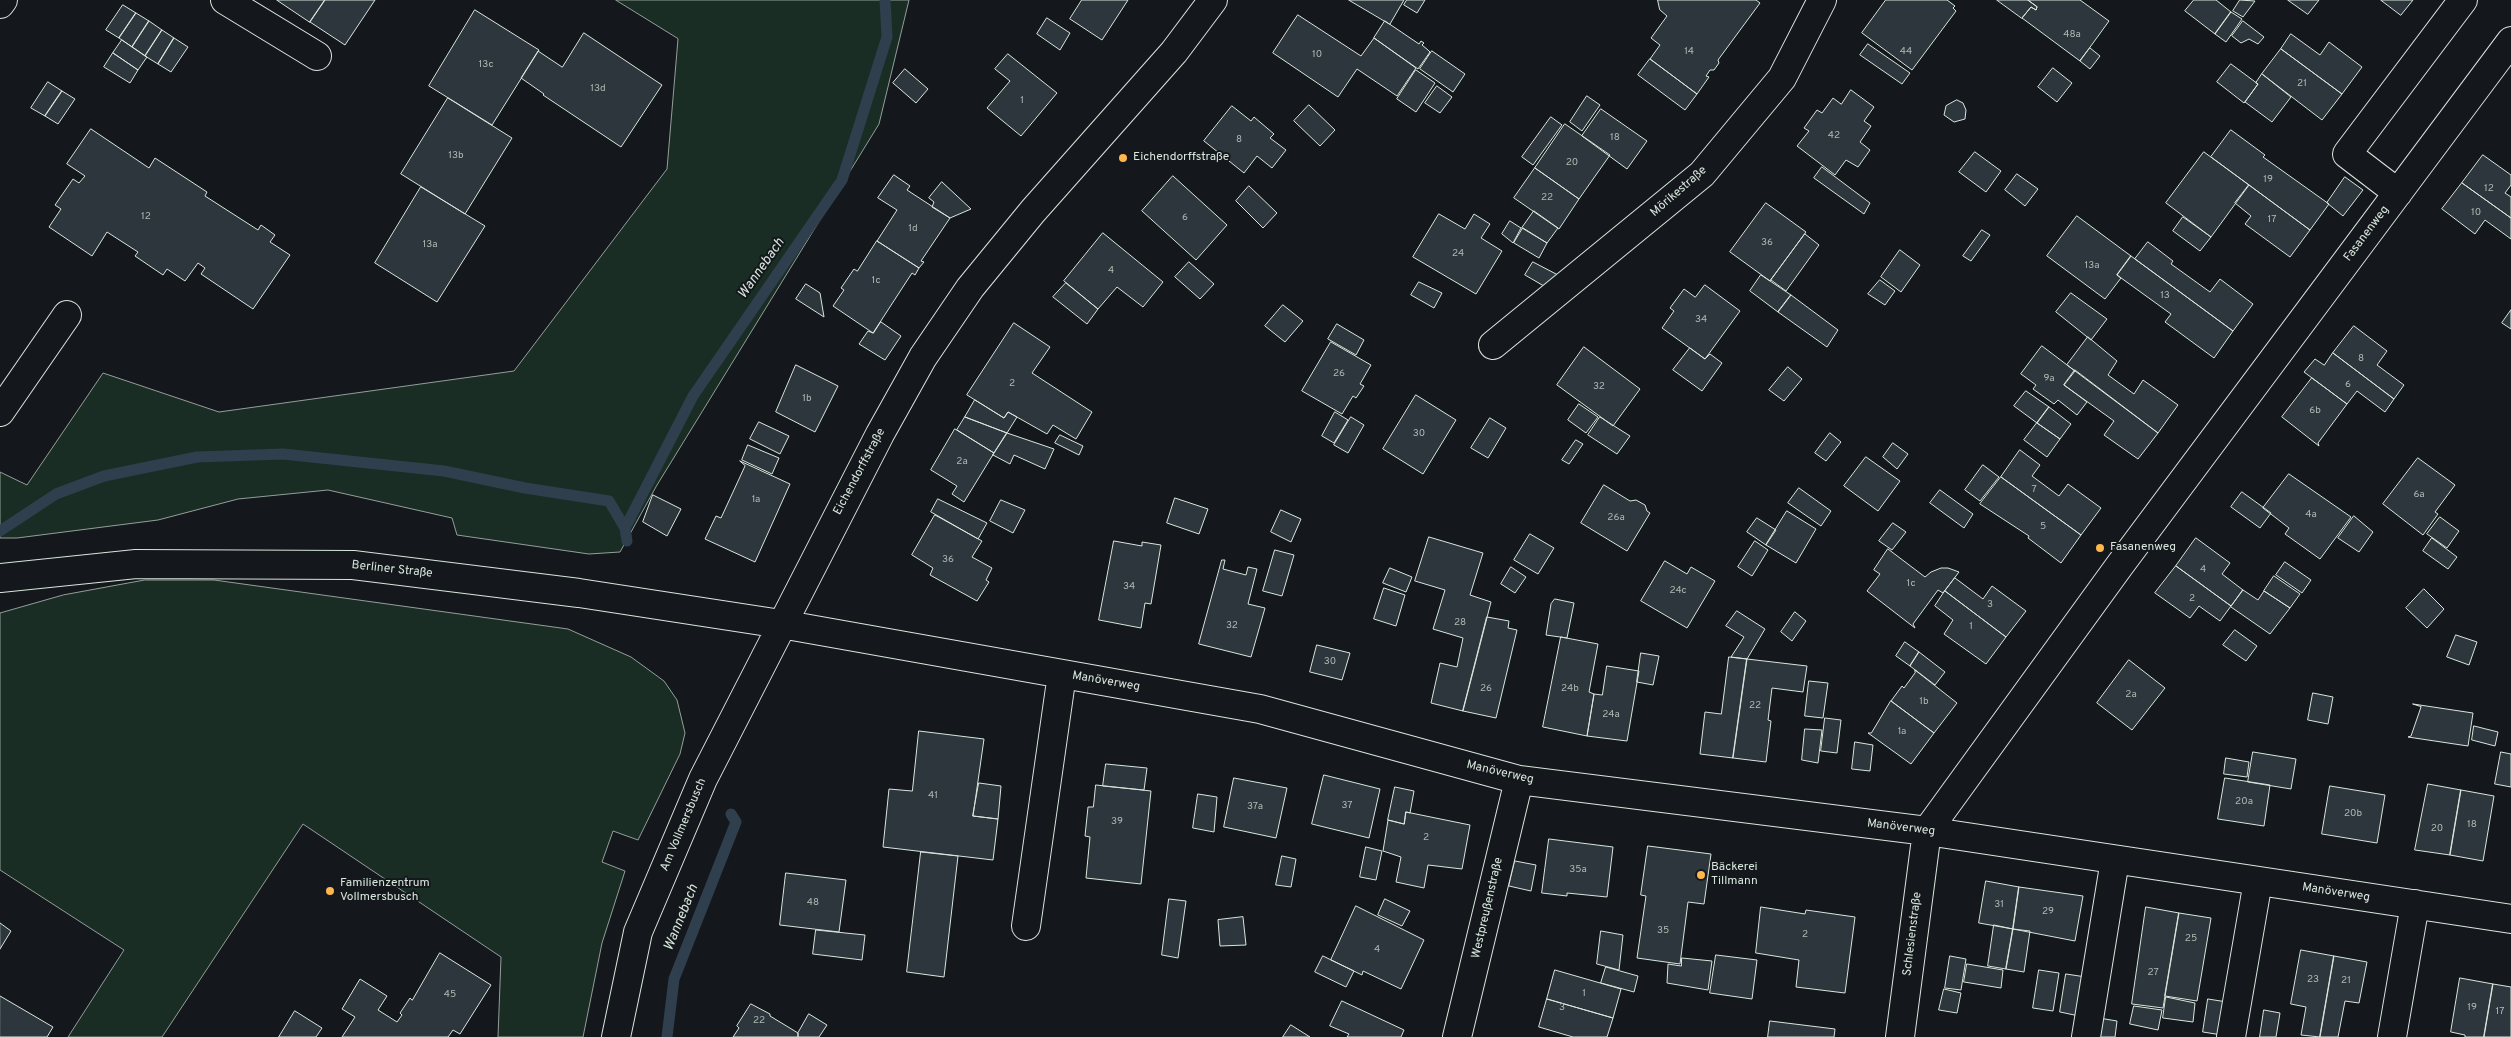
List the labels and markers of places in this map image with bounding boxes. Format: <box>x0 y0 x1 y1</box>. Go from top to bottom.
place label: Eichendorffstraße <box>1133 151 1229 165</box>
marker: Eichendorffstraße <box>1117 152 1129 164</box>
place label: Fasanenweg <box>2110 541 2176 555</box>
marker: Fasanenweg <box>2094 542 2106 554</box>
place label: Bäckerei Tillmann <box>1711 861 1758 889</box>
marker: Bäckerei Tillmann <box>1695 869 1707 881</box>
place label: Familienzentrum Vollmersbusch <box>340 877 430 905</box>
marker: Familienzentrum Vollmersbusch <box>324 885 336 897</box>

